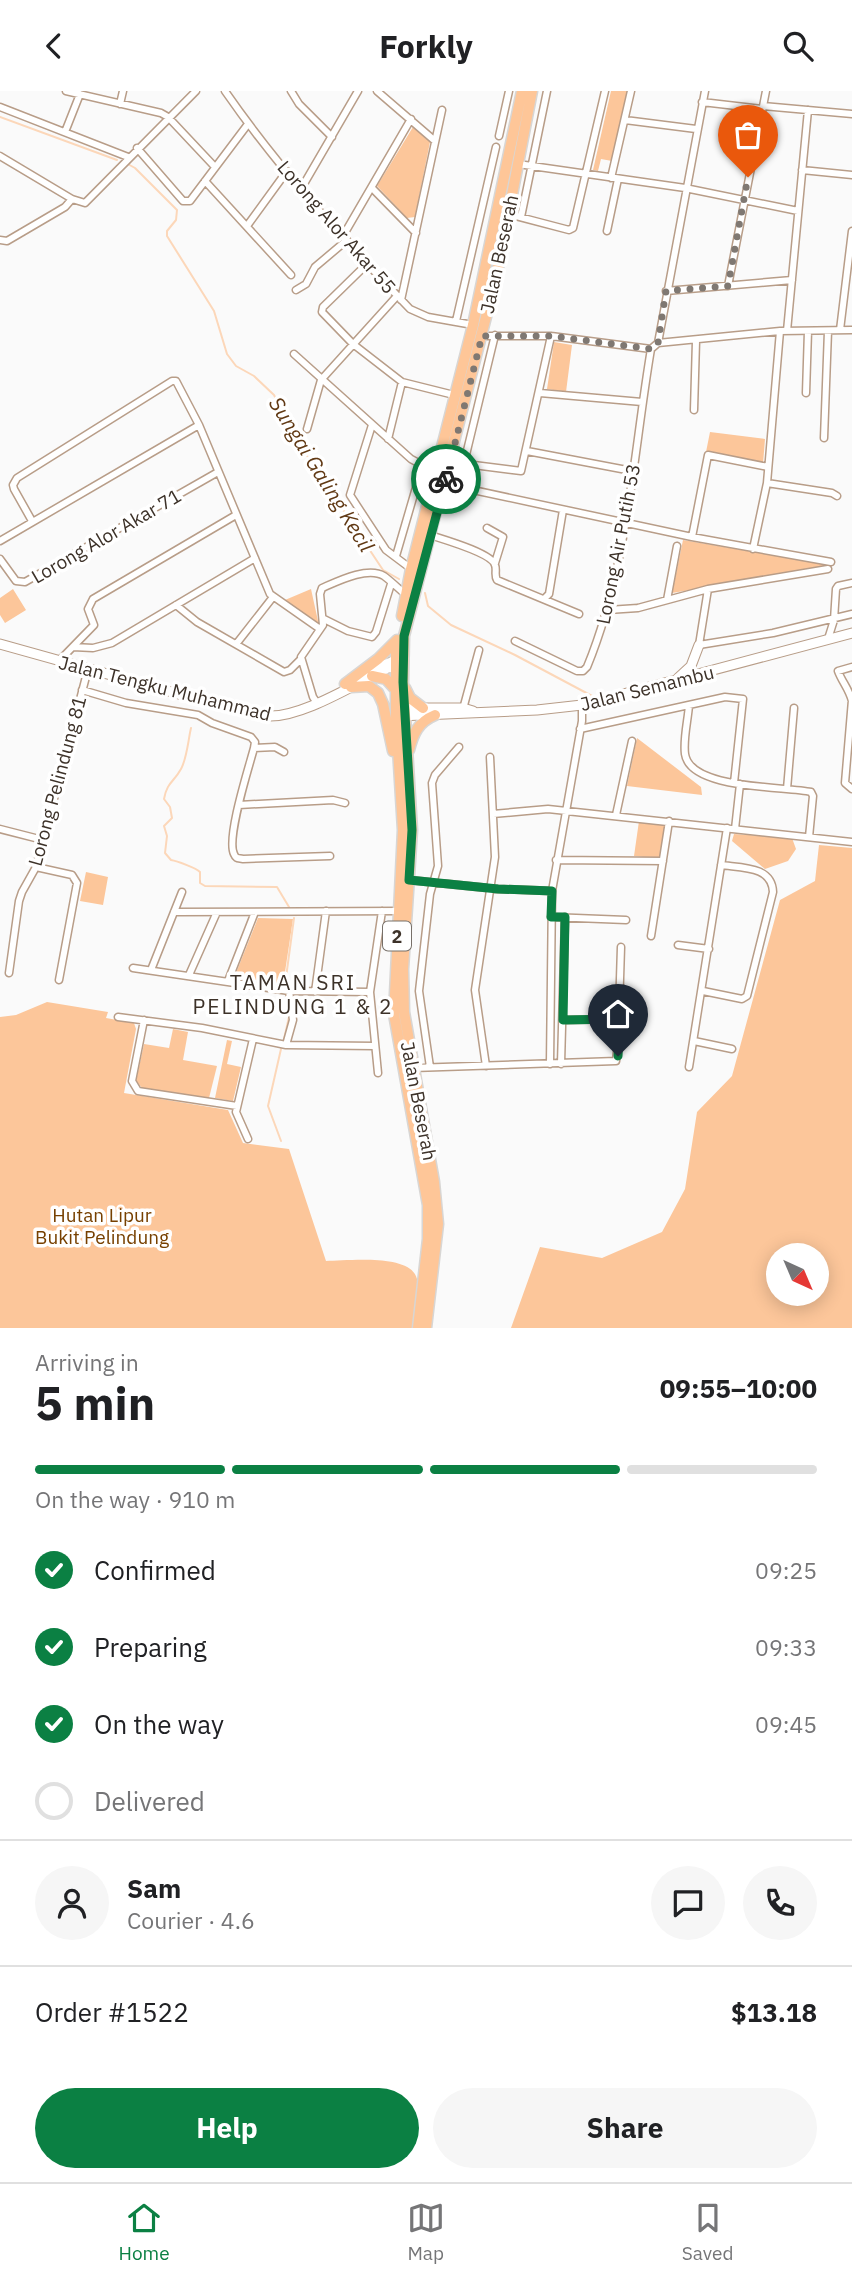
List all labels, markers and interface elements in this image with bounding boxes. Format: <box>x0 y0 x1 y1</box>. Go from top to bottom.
text: Forkly <box>379 25 473 67</box>
icon: back <box>35 27 73 65</box>
icon: search <box>779 27 817 65</box>
pin <box>718 105 778 177</box>
icon: bag <box>729 116 767 154</box>
street label: Lorong Alor Akar 55 <box>273 155 401 299</box>
street label: Jalan Beserah <box>475 192 523 316</box>
water label: Sungai Galing Kecil <box>263 391 381 557</box>
courier <box>411 444 481 514</box>
icon: bike <box>427 460 465 498</box>
street label: Lorong Air Putih 53 <box>591 462 645 626</box>
street label: Lorong Alor Akar 71 <box>27 483 185 589</box>
street label: Jalan Tengku Muhammad <box>56 650 274 726</box>
street label: Jalan Semambu <box>578 660 716 716</box>
street label: Lorong Pelindung 81 <box>23 693 91 869</box>
road number: 2 <box>383 921 411 951</box>
district label: TAMAN SRI PELINDUNG 1 & 2 <box>192 968 394 1020</box>
pin <box>588 984 648 1056</box>
icon: home <box>599 995 637 1033</box>
street label: Jalan Beserah <box>396 1039 442 1163</box>
park label: Hutan Lipur Bukit Pelindung <box>35 1203 169 1249</box>
north arrow <box>766 1243 830 1305</box>
map controls <box>766 1243 829 1306</box>
text: Arriving in <box>35 1347 139 1377</box>
text: 09:55–10:00 <box>660 1371 817 1405</box>
text: 5 min <box>35 1373 155 1433</box>
text: On the way · 910 m <box>35 1484 235 1514</box>
icon: check <box>35 1551 73 1589</box>
text: Confirmed <box>94 1553 216 1587</box>
text: 09:25 <box>755 1555 817 1585</box>
icon: check <box>35 1628 73 1666</box>
text: Preparing <box>94 1630 207 1664</box>
text: 09:33 <box>755 1632 817 1662</box>
icon: check <box>35 1705 73 1743</box>
text: On the way <box>94 1707 224 1741</box>
text: 09:45 <box>755 1709 817 1739</box>
text: Delivered <box>94 1784 205 1818</box>
button: person <box>35 1866 109 1940</box>
button: chat <box>651 1866 725 1940</box>
button: phone <box>743 1866 817 1940</box>
text: Sam <box>127 1871 181 1905</box>
text: Courier · 4.6 <box>127 1905 255 1935</box>
text: Order #1522 <box>35 1995 189 2029</box>
text: $13.18 <box>731 1995 817 2029</box>
button: Help <box>35 2088 419 2168</box>
button: Share <box>433 2088 817 2168</box>
tab: Home <box>119 2199 170 2265</box>
tab: Map <box>407 2199 445 2265</box>
tab: Saved <box>682 2199 733 2265</box>

